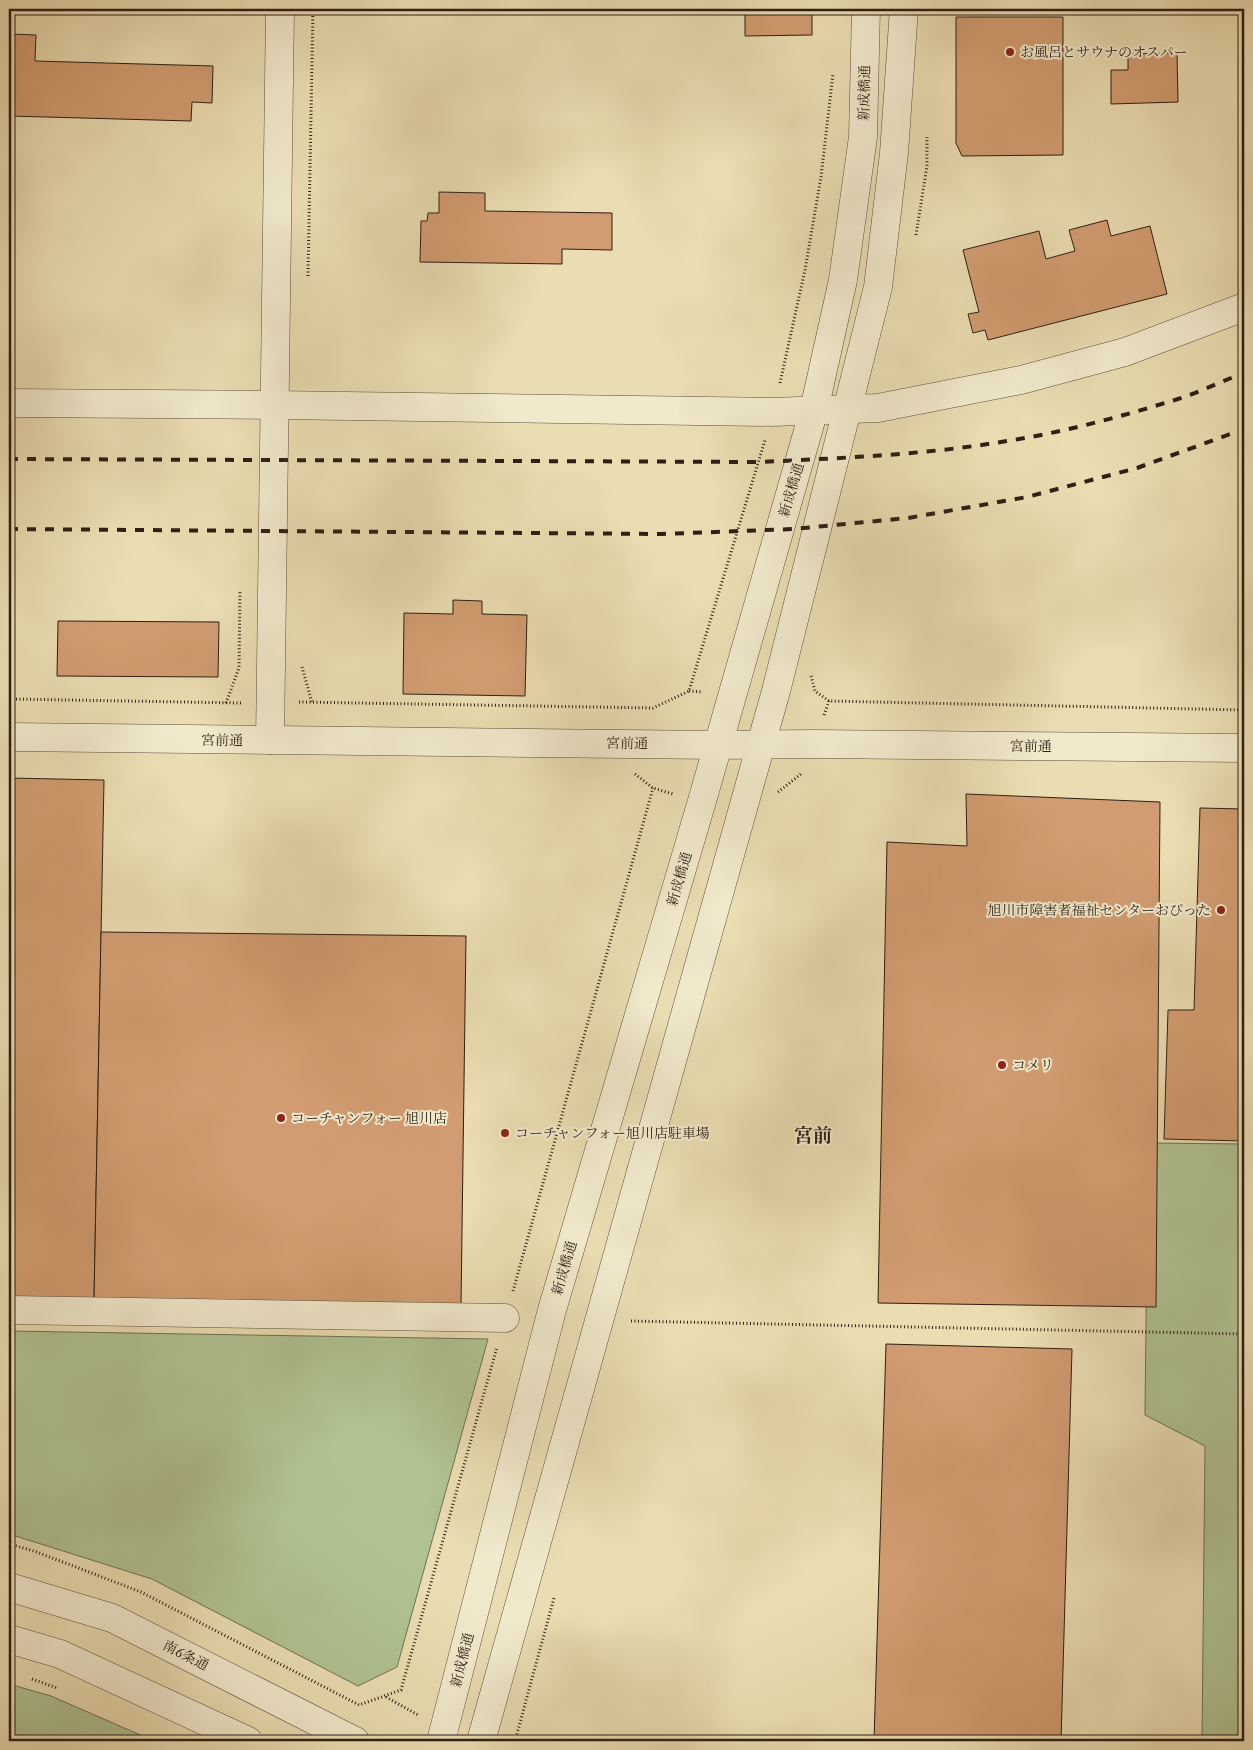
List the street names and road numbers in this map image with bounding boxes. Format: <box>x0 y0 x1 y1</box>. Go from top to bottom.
street label: 新成橋通 <box>856 65 873 121</box>
street label: 新成橋通 <box>776 461 807 519</box>
street label: 宮前通 <box>201 732 243 749</box>
street label: 宮前通 <box>606 735 648 752</box>
street label: 宮前通 <box>1010 738 1052 755</box>
street label: 新成橋通 <box>664 850 695 908</box>
street label: 新成橋通 <box>549 1239 580 1297</box>
street label: 新成橋通 <box>447 1631 478 1689</box>
street label: 南6条通 <box>160 1637 212 1674</box>

